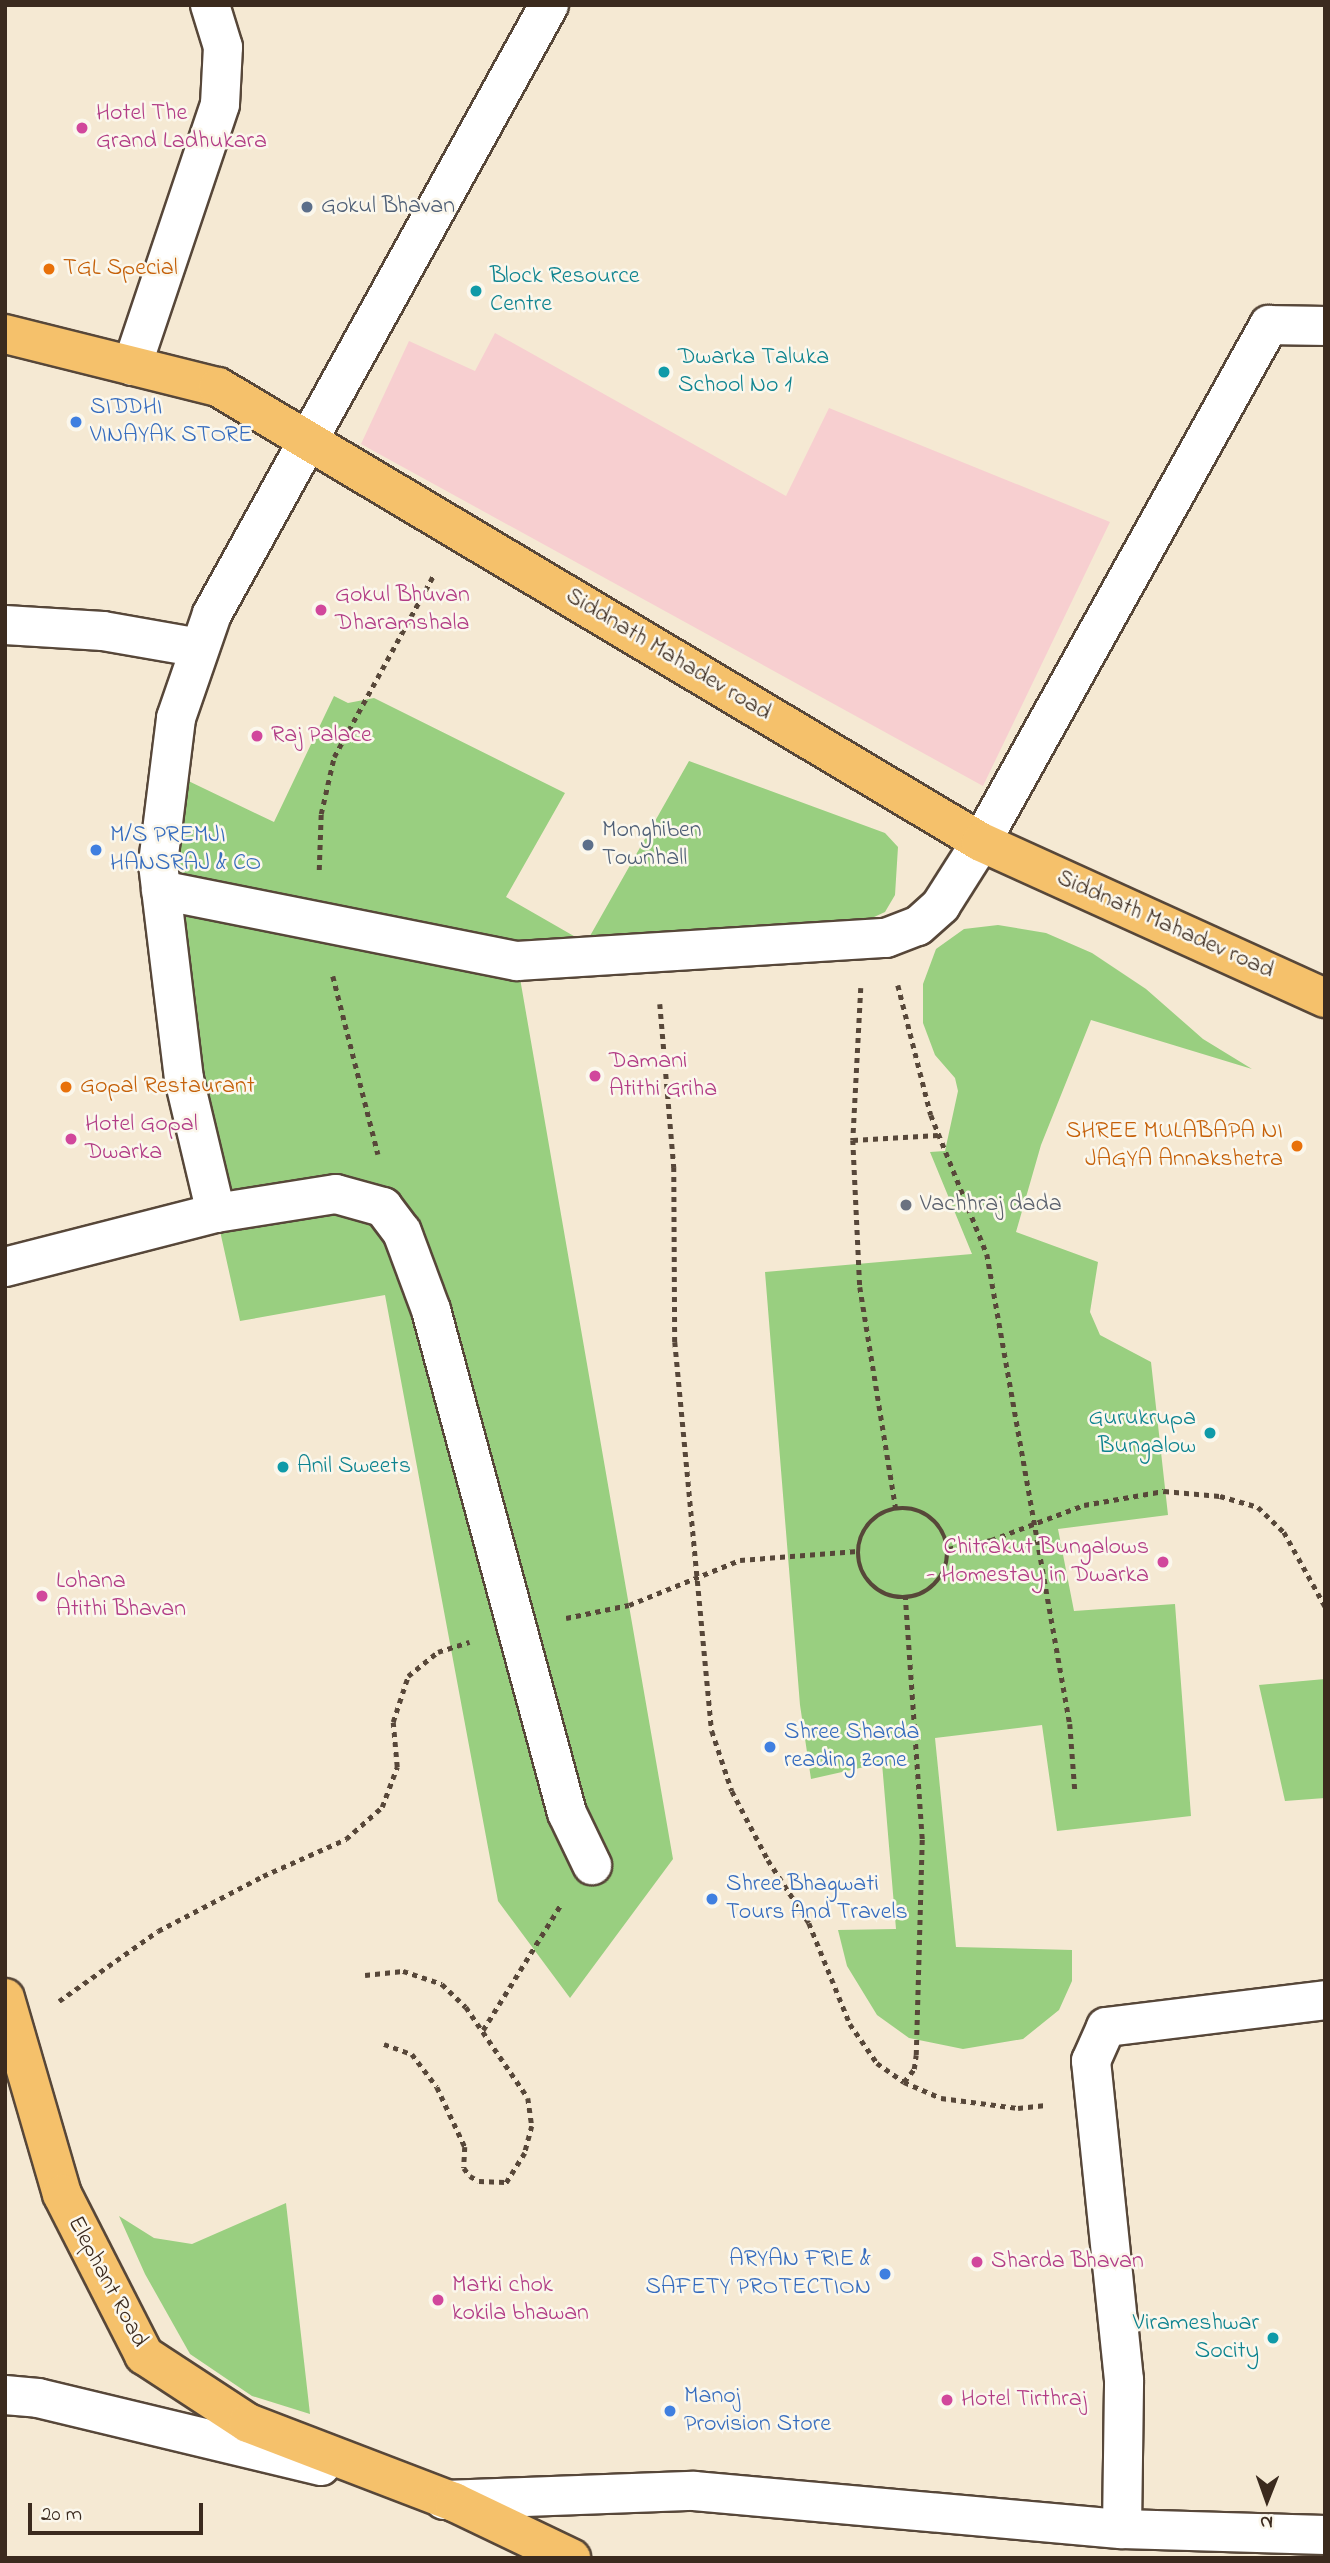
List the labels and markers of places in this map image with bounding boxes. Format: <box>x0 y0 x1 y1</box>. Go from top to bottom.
place label: Hotel The Grand Ladhukara <box>96 100 267 156</box>
marker: Hotel The Grand Ladhukara <box>74 120 90 136</box>
place label: Gokul Bhavan <box>321 193 455 221</box>
marker: Gokul Bhavan <box>299 199 315 215</box>
place label: TGL Special <box>63 255 178 283</box>
marker: TGL Special <box>41 261 57 277</box>
place label: Block Resource Centre <box>490 263 640 319</box>
marker: Block Resource Centre <box>468 283 484 299</box>
place label: Dwarka Taluka School No 1 <box>678 344 829 400</box>
marker: Dwarka Taluka School No 1 <box>656 364 672 380</box>
place label: SIDDHI VINAYAK STORE <box>90 394 253 450</box>
marker: SIDDHI VINAYAK STORE <box>68 414 84 430</box>
place label: Gokul Bhuvan Dharamshala <box>335 582 470 638</box>
marker: Gokul Bhuvan Dharamshala <box>313 602 329 618</box>
place label: Raj Palace <box>271 722 372 750</box>
marker: Raj Palace <box>249 728 265 744</box>
place label: Monghiben Townhall <box>602 817 702 873</box>
place label: M/S PREMJI HANSRAJ & CO <box>110 822 261 878</box>
marker: Monghiben Townhall <box>580 837 596 853</box>
marker: M/S PREMJI HANSRAJ & CO <box>88 842 104 858</box>
place label: Damani Atithi Griha <box>609 1048 717 1104</box>
marker: Damani Atithi Griha <box>587 1068 603 1084</box>
place label: Gopal Restaurant <box>80 1073 255 1101</box>
marker: Gopal Restaurant <box>58 1079 74 1095</box>
place label: Hotel Gopal Dwarka <box>85 1111 198 1167</box>
place label: SHREE MULABAPA NI JAGYA Annakshetra <box>1066 1118 1283 1174</box>
marker: Hotel Gopal Dwarka <box>63 1131 79 1147</box>
marker: SHREE MULABAPA NI JAGYA Annakshetra <box>1289 1138 1305 1154</box>
place label: Vachhraj dada <box>920 1191 1062 1219</box>
marker: Vachhraj dada <box>898 1197 914 1213</box>
place label: Gurukrupa Bungalow <box>1089 1405 1196 1461</box>
marker: Gurukrupa Bungalow <box>1202 1425 1218 1441</box>
place label: Anil Sweets <box>297 1453 411 1481</box>
marker: Anil Sweets <box>275 1459 291 1475</box>
place label: Chitrakut Bungalows - Homestay in Dwarka <box>926 1534 1149 1590</box>
marker: Chitrakut Bungalows - Homestay in Dwarka <box>1155 1554 1171 1570</box>
place label: Lohana Atithi Bhavan <box>56 1568 186 1624</box>
marker: Lohana Atithi Bhavan <box>34 1588 50 1604</box>
place label: Shree Sharda reading zone <box>784 1719 919 1775</box>
marker: Shree Sharda reading zone <box>762 1739 778 1755</box>
place label: Shree Bhagwati Tours And Travels <box>726 1871 908 1927</box>
marker: Shree Bhagwati Tours And Travels <box>704 1891 720 1907</box>
place label: ARYAN FRIE & SAFETY PROTECTION <box>645 2246 871 2302</box>
place label: Sharda Bhavan <box>991 2248 1144 2276</box>
marker: Sharda Bhavan <box>969 2254 985 2270</box>
marker: ARYAN FRIE & SAFETY PROTECTION <box>877 2266 893 2282</box>
place label: Matki chok kokila bhawan <box>452 2272 589 2328</box>
marker: Matki chok kokila bhawan <box>430 2292 446 2308</box>
place label: Virameshwar Socity <box>1133 2310 1259 2366</box>
marker: Virameshwar Socity <box>1265 2330 1281 2346</box>
place label: Manoj Provision Store <box>684 2383 831 2439</box>
place label: Hotel Tirthraj <box>961 2386 1086 2414</box>
marker: Hotel Tirthraj <box>939 2392 955 2408</box>
marker: Manoj Provision Store <box>662 2403 678 2419</box>

